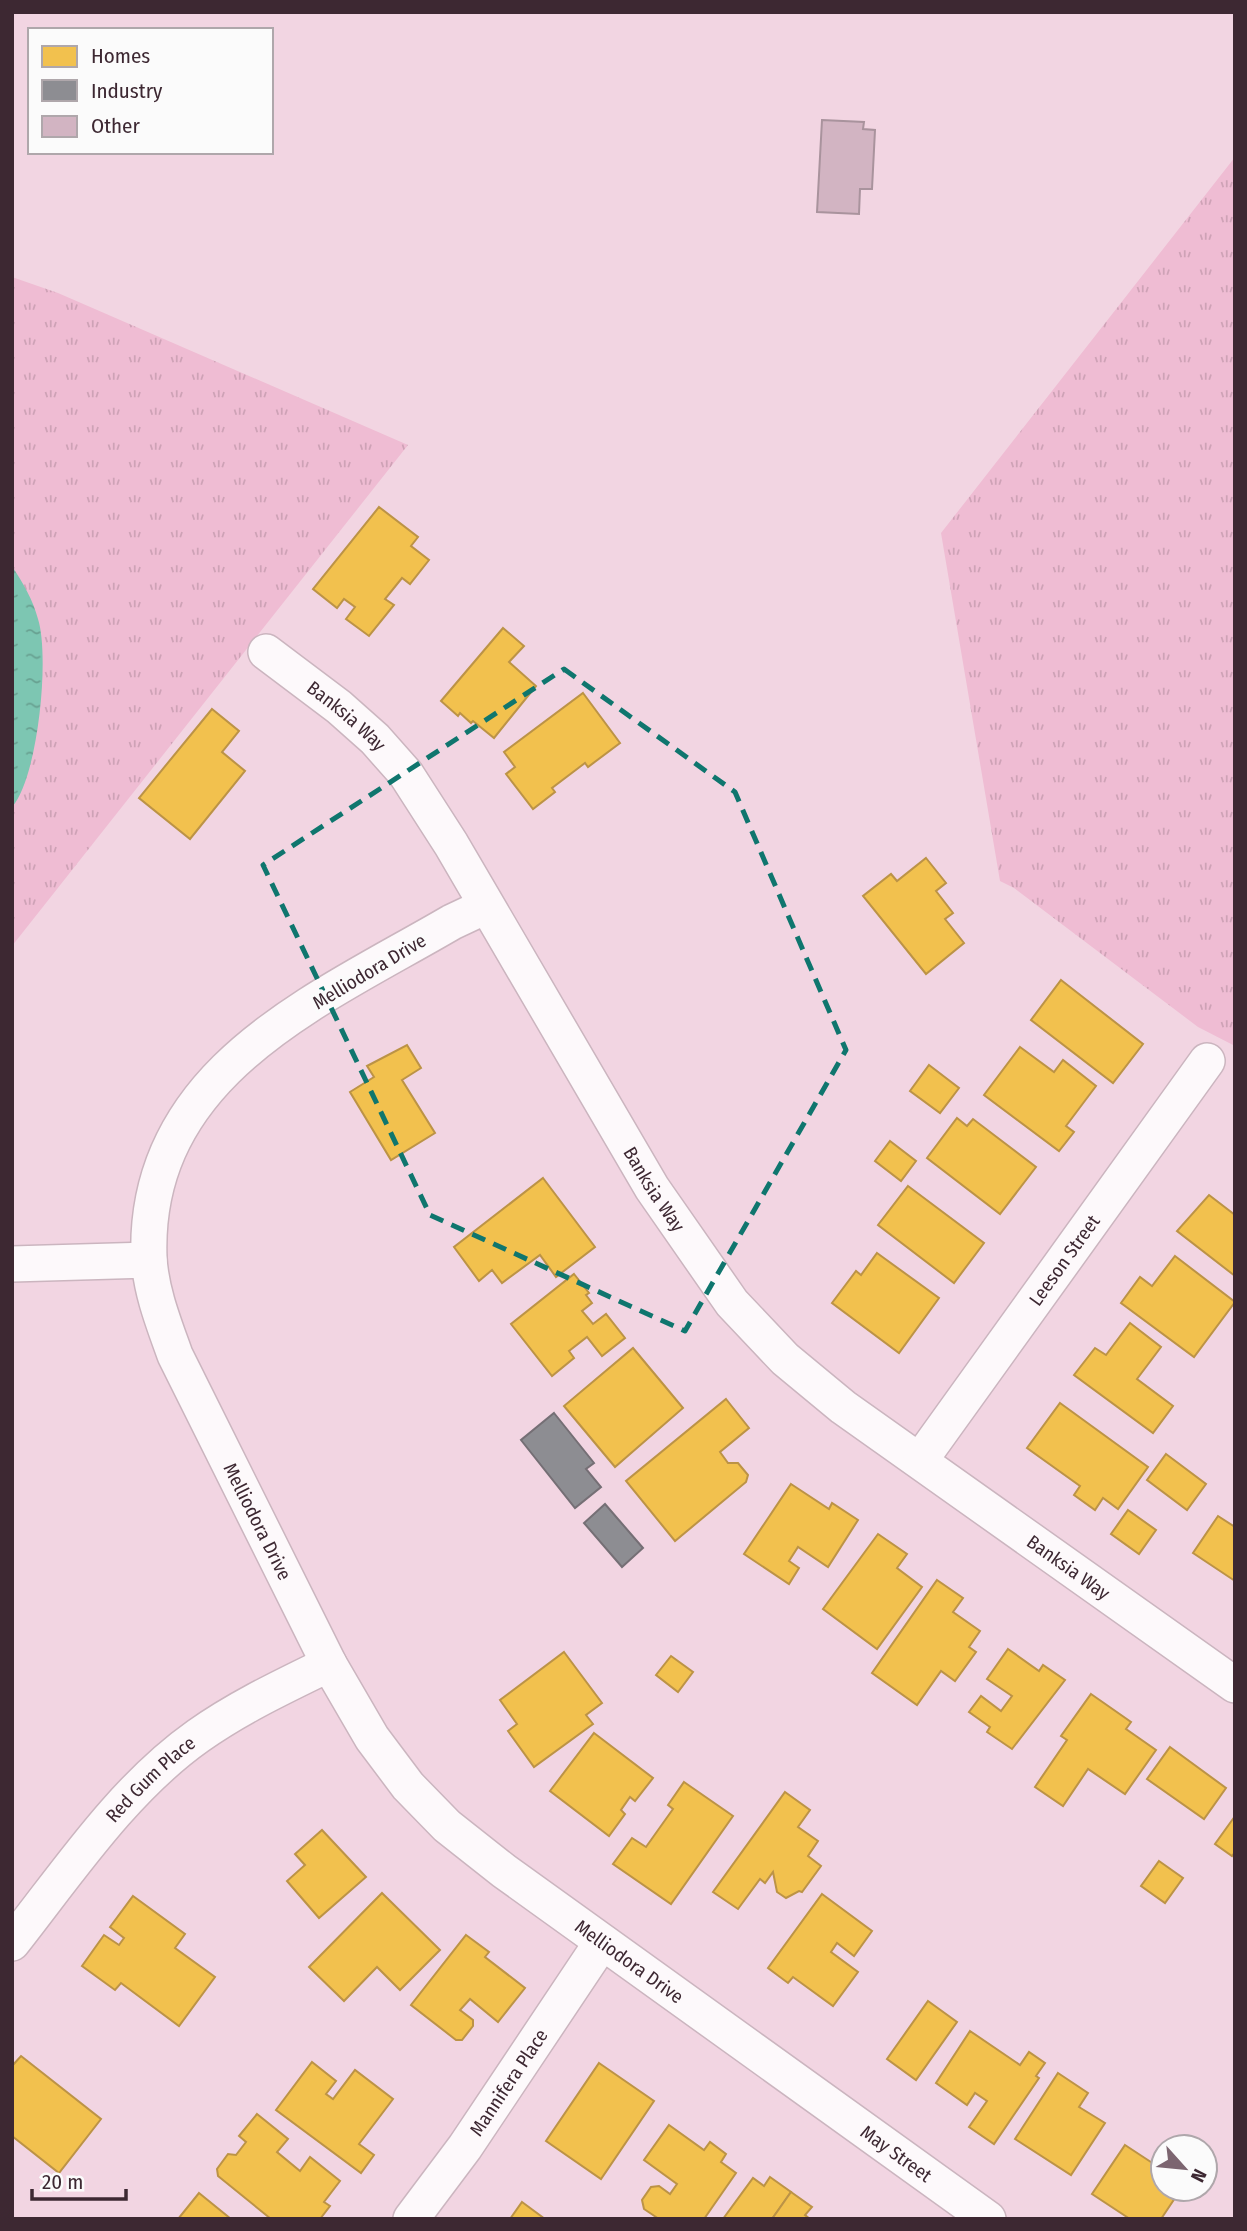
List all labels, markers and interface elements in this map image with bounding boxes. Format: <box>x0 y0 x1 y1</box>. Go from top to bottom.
legend <box>28 28 273 154</box>
text: Homes <box>91 43 150 69</box>
text: Industry <box>91 78 163 104</box>
text: Other <box>91 113 140 139</box>
street label: Banksia Way <box>303 676 391 756</box>
street label: Melliodora Drive <box>309 929 430 1014</box>
street label: Banksia Way <box>618 1143 690 1237</box>
street label: Leeson Street <box>1024 1210 1105 1310</box>
street label: Melliodora Drive <box>219 1459 296 1584</box>
street label: Banksia Way <box>1022 1530 1115 1605</box>
street label: Red Gum Place <box>101 1731 200 1827</box>
street label: Melliodora Drive <box>570 1915 688 2008</box>
street label: Mannifera Place <box>465 2025 553 2140</box>
street label: May Street <box>856 2120 937 2187</box>
north arrow <box>1149 2133 1219 2203</box>
scale bar <box>32 2158 126 2202</box>
text: N <box>1186 2165 1212 2186</box>
text: 20 m <box>42 2169 83 2195</box>

